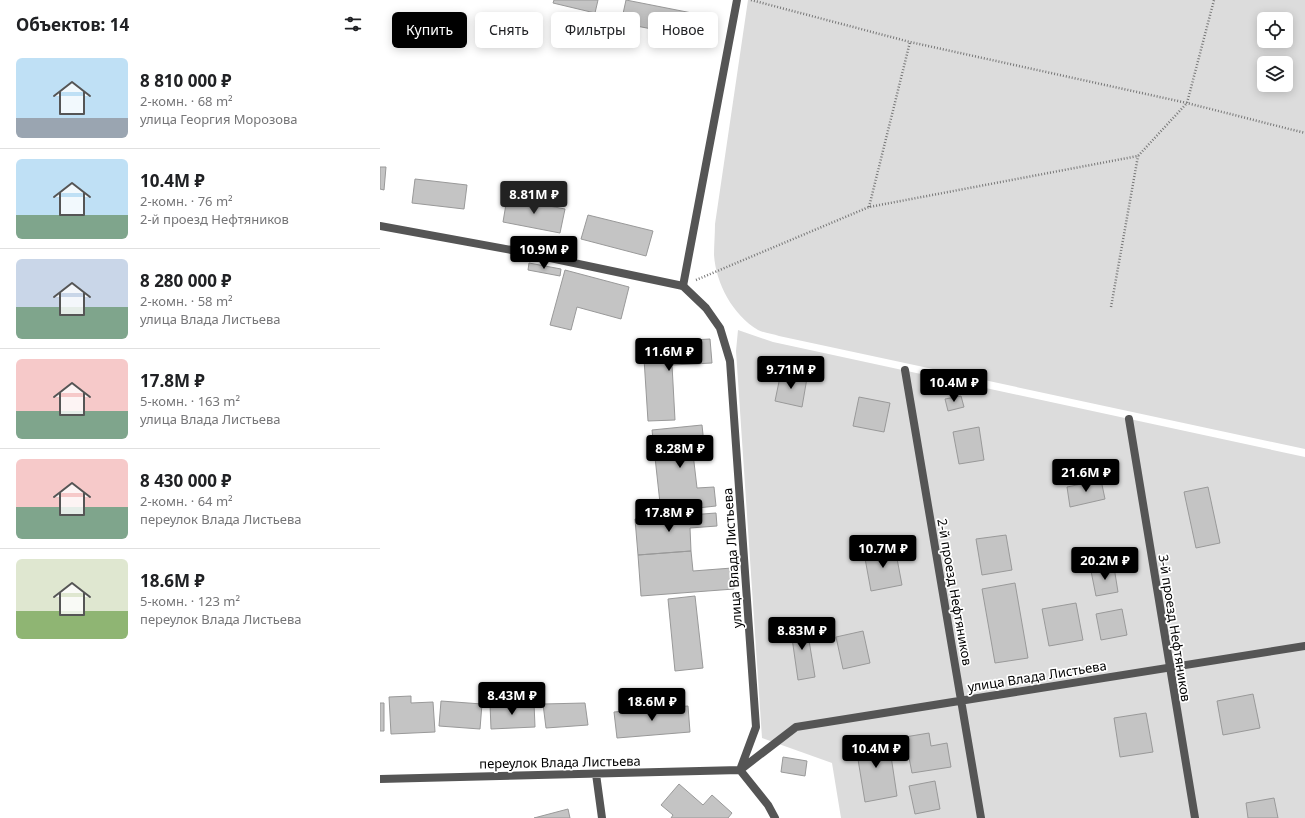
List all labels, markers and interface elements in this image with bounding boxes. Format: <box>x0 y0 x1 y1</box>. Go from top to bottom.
chip: Купить <box>392 12 467 48</box>
chip: Снять <box>475 12 543 48</box>
chip: Фильтры <box>551 12 640 48</box>
chip: Новое <box>648 12 718 48</box>
map controls <box>1257 12 1293 92</box>
button: locate <box>1257 12 1293 48</box>
text: Объектов: 14 <box>16 13 129 36</box>
icon: filters <box>342 13 364 35</box>
button: layers <box>1257 56 1293 92</box>
text: 8 810 000 ₽ <box>140 69 232 92</box>
icon: home <box>48 74 96 122</box>
text: 2-комн. · 68 m² <box>140 92 233 110</box>
text: улица Георгия Морозова <box>140 110 298 128</box>
text: 10.4M ₽ <box>140 169 205 192</box>
icon: home <box>48 175 96 223</box>
pin: 8.81M ₽ <box>497 181 571 215</box>
text: 8.81M ₽ <box>509 185 559 203</box>
text: 2-комн. · 76 m² <box>140 192 233 210</box>
text: 2-й проезд Нефтяников <box>140 210 289 228</box>
pin: 10.9M ₽ <box>507 236 581 270</box>
text: 10.9M ₽ <box>519 240 569 258</box>
text: 8 280 000 ₽ <box>140 269 232 292</box>
icon: home <box>48 275 96 323</box>
text: 2-комн. · 58 m² <box>140 292 233 310</box>
text: улица Влада Листьева <box>140 310 280 328</box>
pin: 11.6M ₽ <box>632 338 706 372</box>
text: 11.6M ₽ <box>644 342 694 360</box>
pin: 9.71M ₽ <box>754 356 828 390</box>
text: 9.71M ₽ <box>766 360 816 378</box>
text: 17.8M ₽ <box>140 369 205 392</box>
pin: 10.4M ₽ <box>917 369 991 403</box>
text: 10.4M ₽ <box>929 373 979 391</box>
icon: home <box>48 375 96 423</box>
text: 5-комн. · 163 m² <box>140 392 240 410</box>
text: улица Влада Листьева <box>140 410 280 428</box>
pin: 8.28M ₽ <box>643 435 717 469</box>
text: 8.28M ₽ <box>655 439 705 457</box>
pin: 21.6M ₽ <box>1049 459 1123 493</box>
text: 21.6M ₽ <box>1061 463 1111 481</box>
text: 8 430 000 ₽ <box>140 469 232 492</box>
icon: home <box>48 475 96 523</box>
street label: улица Влада Листьева <box>718 487 746 629</box>
text: 2-комн. · 64 m² <box>140 492 233 510</box>
pin: 17.8M ₽ <box>632 499 706 533</box>
text: 17.8M ₽ <box>644 503 694 521</box>
text: переулок Влада Листьева <box>140 510 302 528</box>
street label: 2-й проезд Нефтяников <box>933 517 977 667</box>
pin: 10.7M ₽ <box>846 535 920 569</box>
text: 10.7M ₽ <box>858 539 908 557</box>
pin: 20.2M ₽ <box>1068 547 1142 581</box>
text: 20.2M ₽ <box>1080 551 1130 569</box>
street label: 3-й проезд Нефтяников <box>1154 553 1196 703</box>
text: 18.6M ₽ <box>140 569 205 592</box>
icon: home <box>48 575 96 623</box>
text: 5-комн. · 123 m² <box>140 592 240 610</box>
text: переулок Влада Листьева <box>140 610 302 628</box>
pin: 8.83M ₽ <box>765 617 839 651</box>
text: 8.83M ₽ <box>777 621 827 639</box>
street label: улица Влада Листьева <box>966 656 1108 696</box>
pin: 8.43M ₽ <box>475 682 549 716</box>
text: 8.43M ₽ <box>487 686 537 704</box>
pin: 18.6M ₽ <box>615 688 689 722</box>
text: 18.6M ₽ <box>627 692 677 710</box>
pin: 10.4M ₽ <box>839 735 913 769</box>
text: 10.4M ₽ <box>851 739 901 757</box>
street label: переулок Влада Листьева <box>479 752 641 772</box>

